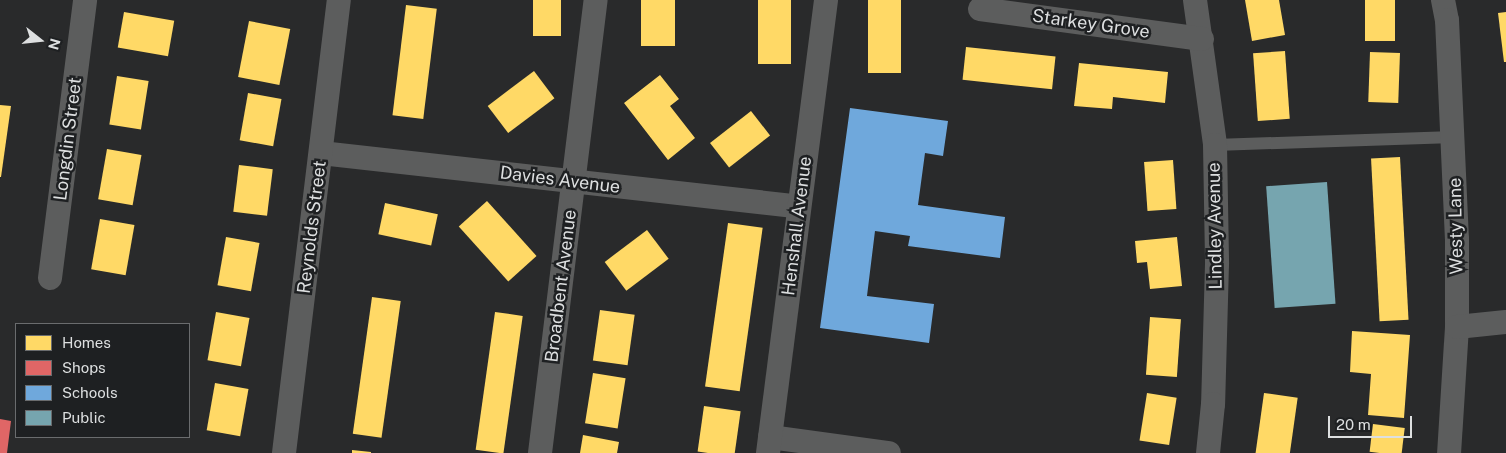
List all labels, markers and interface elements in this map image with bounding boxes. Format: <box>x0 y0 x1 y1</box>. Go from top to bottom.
street label: Starkey Grove <box>1031 5 1151 43</box>
north arrow <box>15 15 65 65</box>
text: N <box>45 37 64 52</box>
street label: Longdin Street <box>50 76 86 202</box>
street label: Henshall Avenue <box>778 155 816 297</box>
street label: Reynolds Street <box>293 159 331 295</box>
street label: Davies Avenue <box>499 162 621 198</box>
street label: Lindley Avenue <box>1203 162 1227 290</box>
street label: Westy Lane <box>1444 177 1468 275</box>
street label: Broadbent Avenue <box>541 208 581 364</box>
legend <box>15 323 190 438</box>
text: Homes <box>62 334 111 351</box>
text: Shops <box>62 359 106 376</box>
text: Schools <box>62 384 118 401</box>
scale bar <box>1331 406 1415 438</box>
text: Public <box>62 409 106 426</box>
text: 20 m <box>1336 416 1371 433</box>

